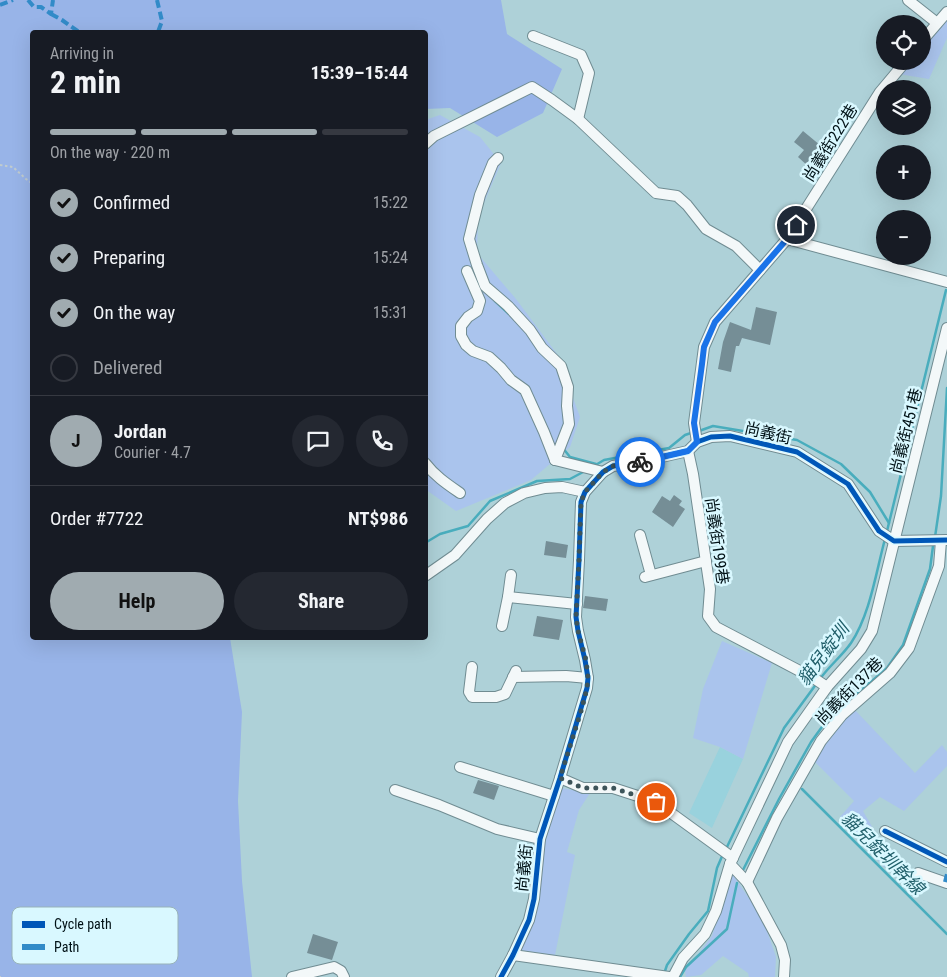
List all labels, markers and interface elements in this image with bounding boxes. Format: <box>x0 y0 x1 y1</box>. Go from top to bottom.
map controls <box>876 15 931 265</box>
button: locate <box>876 15 931 70</box>
text: Arriving in <box>50 44 114 63</box>
text: 15:39–15:44 <box>310 61 408 84</box>
text: 2 min <box>50 63 121 101</box>
button: layers <box>876 80 931 135</box>
street label: 尚義街222巷 <box>799 101 861 185</box>
text: On the way · 220 m <box>50 143 170 162</box>
button: + <box>876 145 931 200</box>
icon: check <box>50 189 78 217</box>
text: Confirmed <box>93 191 170 214</box>
text: 15:22 <box>373 193 408 212</box>
pin <box>775 204 817 246</box>
button: − <box>876 210 931 265</box>
icon: home <box>782 211 810 239</box>
icon: check <box>50 244 78 272</box>
text: Preparing <box>93 246 165 269</box>
text: 15:24 <box>373 248 408 267</box>
icon: check <box>50 299 78 327</box>
text: On the way <box>93 301 175 324</box>
text: 15:31 <box>373 303 408 322</box>
text: Delivered <box>93 356 162 379</box>
street label: 尚義街451巷 <box>886 386 926 476</box>
button: chat <box>292 415 344 467</box>
button: phone <box>356 415 408 467</box>
street label: 尚義街 <box>742 418 794 448</box>
text: Jordan <box>114 420 167 443</box>
text: J <box>71 429 81 452</box>
courier <box>615 437 665 487</box>
text: Courier · 4.7 <box>114 443 191 462</box>
icon: bike <box>626 448 654 476</box>
street label: 尚義街199巷 <box>701 496 733 586</box>
text: Order #7722 <box>50 507 143 530</box>
text: NT$986 <box>348 507 408 530</box>
button: Help <box>50 572 224 630</box>
button: Share <box>234 572 408 630</box>
water label: 貓兒錠圳 <box>793 617 855 689</box>
street label: 尚義街137巷 <box>811 653 887 729</box>
pin <box>635 781 677 823</box>
icon: bag <box>642 788 670 816</box>
water label: 貓兒錠圳幹線 <box>837 807 930 900</box>
street label: 尚義街 <box>512 843 536 893</box>
legend <box>12 907 178 964</box>
text: Cycle path <box>54 916 112 932</box>
text: Path <box>54 939 79 955</box>

